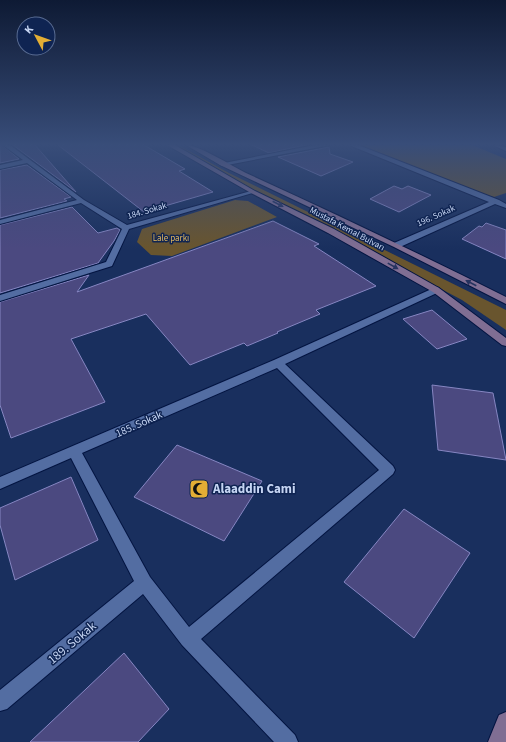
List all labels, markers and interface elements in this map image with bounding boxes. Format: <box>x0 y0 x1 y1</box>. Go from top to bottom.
north arrow <box>16 16 56 56</box>
text: K <box>21 22 37 37</box>
street label: 184. Sokak <box>126 199 169 223</box>
one-way arrow <box>272 201 284 207</box>
street label: 196. Sokak <box>415 202 458 230</box>
street label: Mustafa Kemal Bulvarı <box>307 204 387 254</box>
park label: Lale parkı <box>153 232 189 245</box>
one-way arrow <box>387 262 398 269</box>
one-way arrow <box>466 280 477 286</box>
street label: 185. Sokak <box>113 407 165 441</box>
mosque icon: Alaaddin Cami <box>188 478 210 500</box>
place label: Alaaddin Cami <box>212 480 296 498</box>
street label: 189. Sokak <box>44 617 101 669</box>

